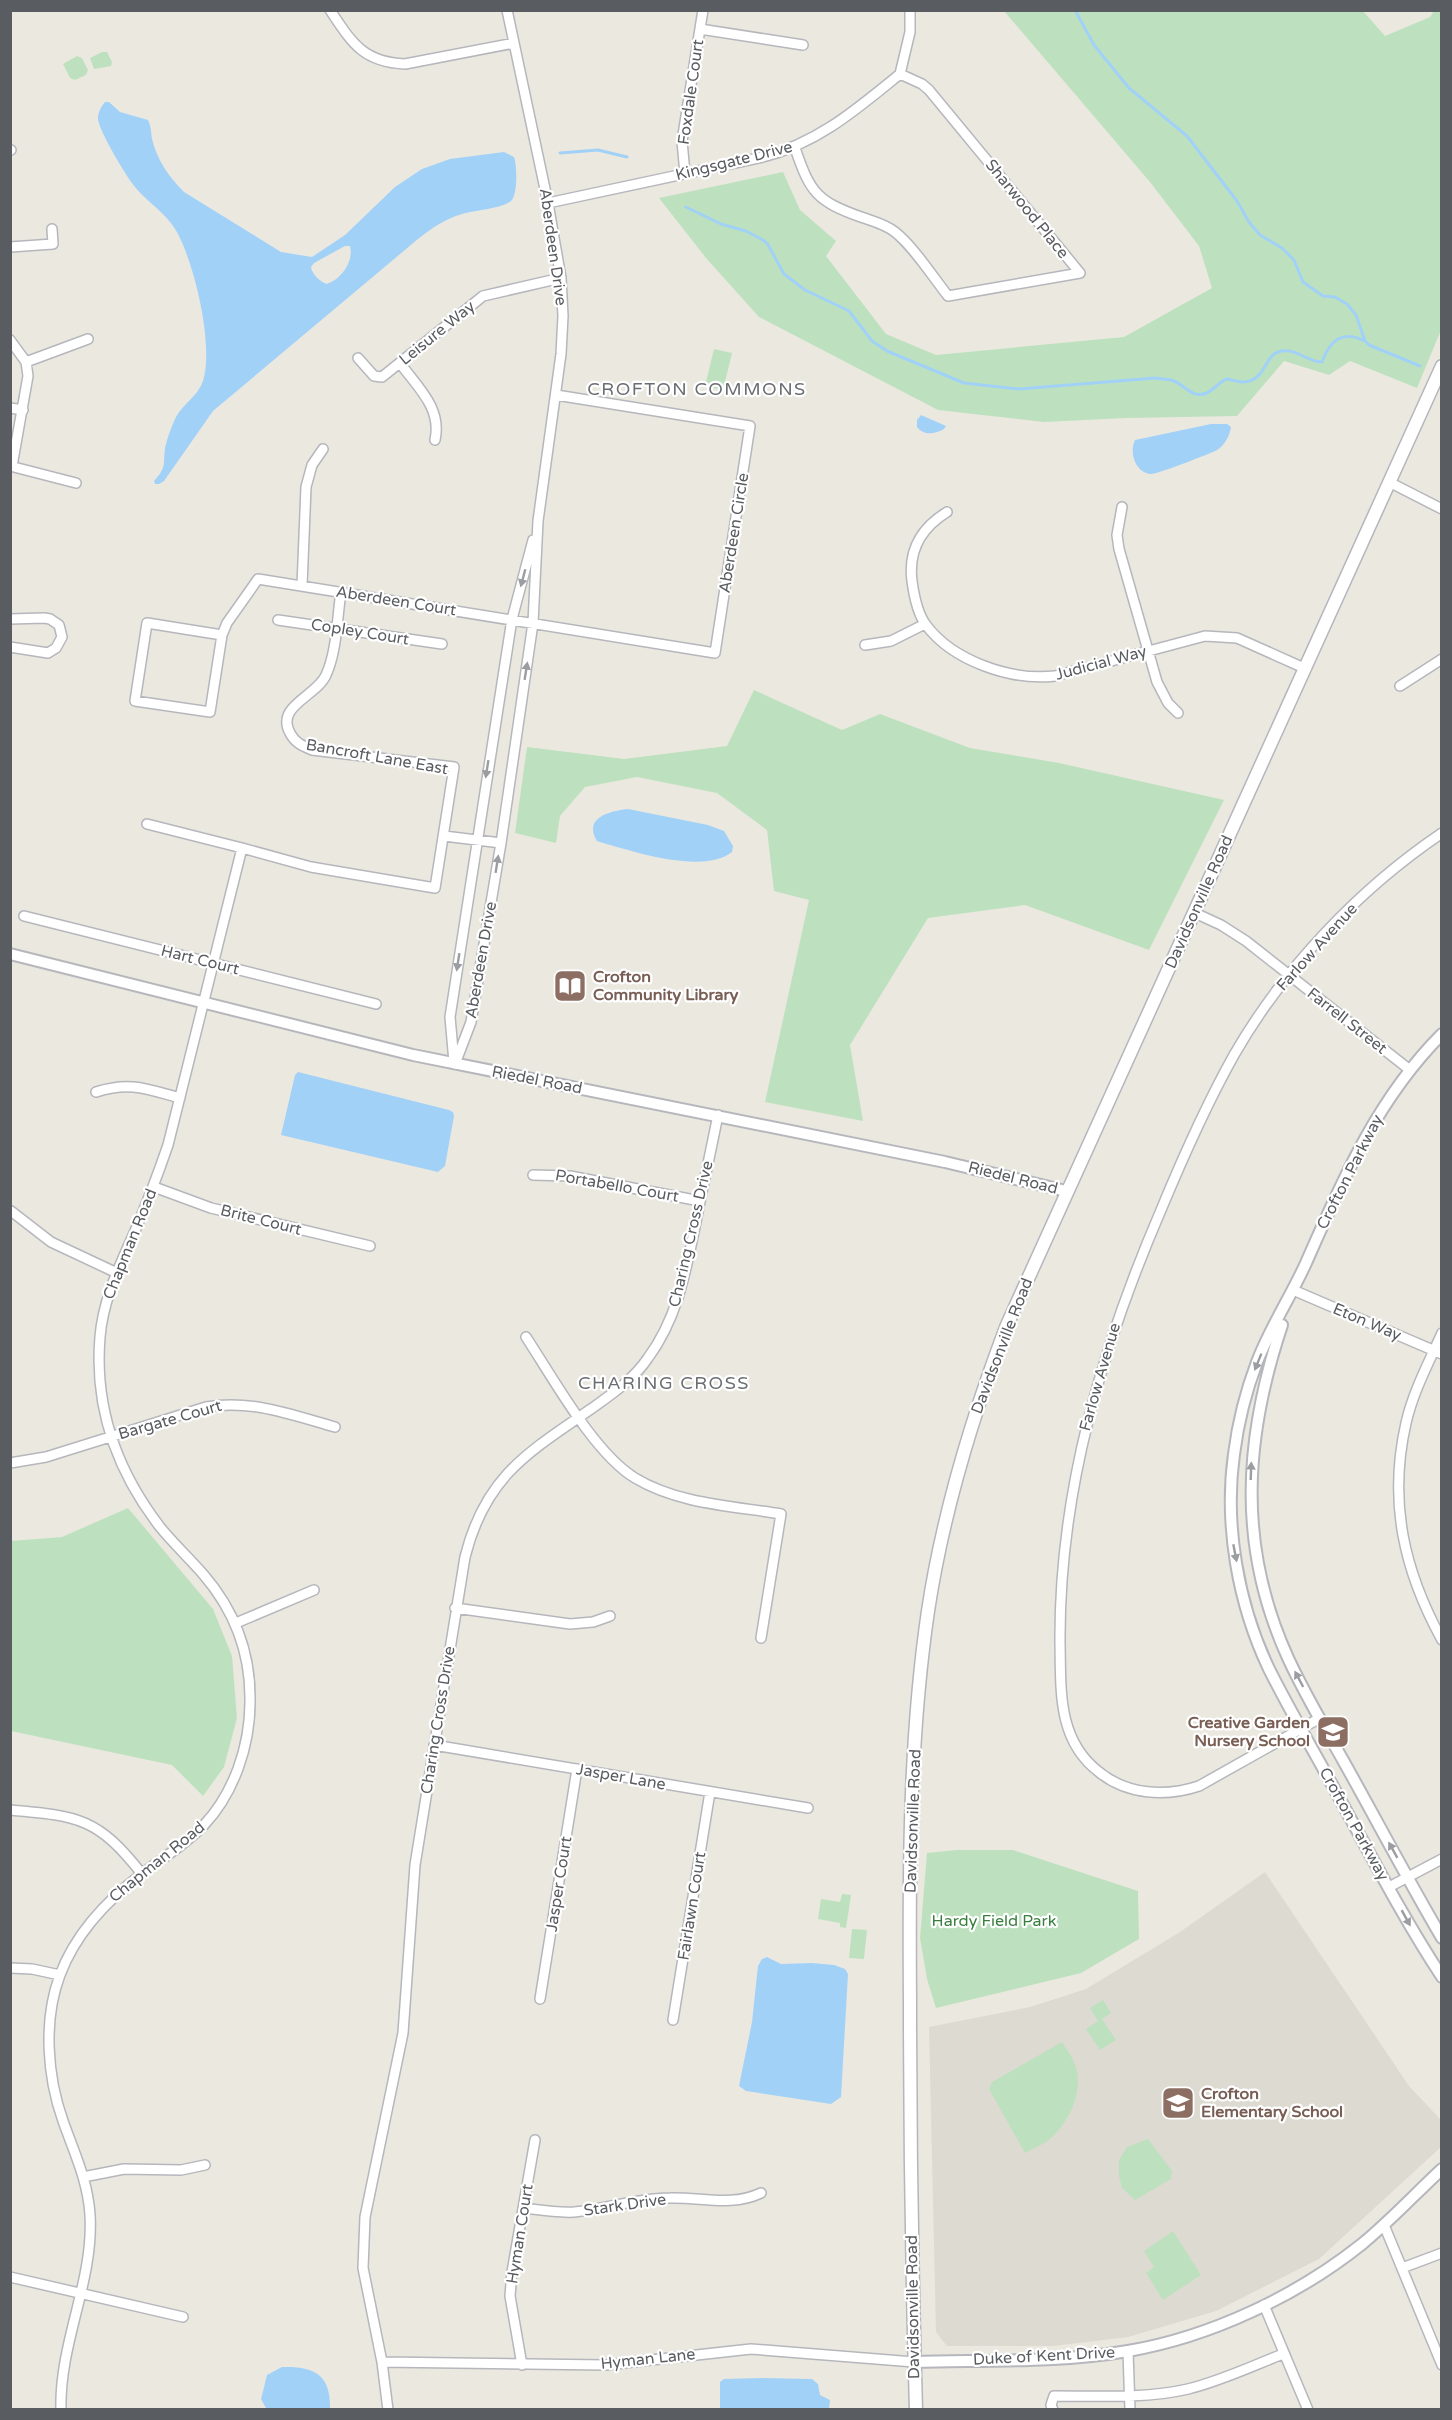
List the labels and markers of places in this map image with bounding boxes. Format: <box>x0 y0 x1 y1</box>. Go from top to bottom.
place label: Crofton Community Library <box>593 967 739 1005</box>
library icon: Crofton Community Library <box>552 968 588 1004</box>
place label: Creative Garden Nursery School <box>1188 1713 1310 1751</box>
school or university icon: Creative Garden Nursery School <box>1315 1714 1351 1750</box>
place label: Crofton Elementary School <box>1201 2084 1343 2122</box>
school or university icon: Crofton Elementary School <box>1160 2085 1196 2121</box>

